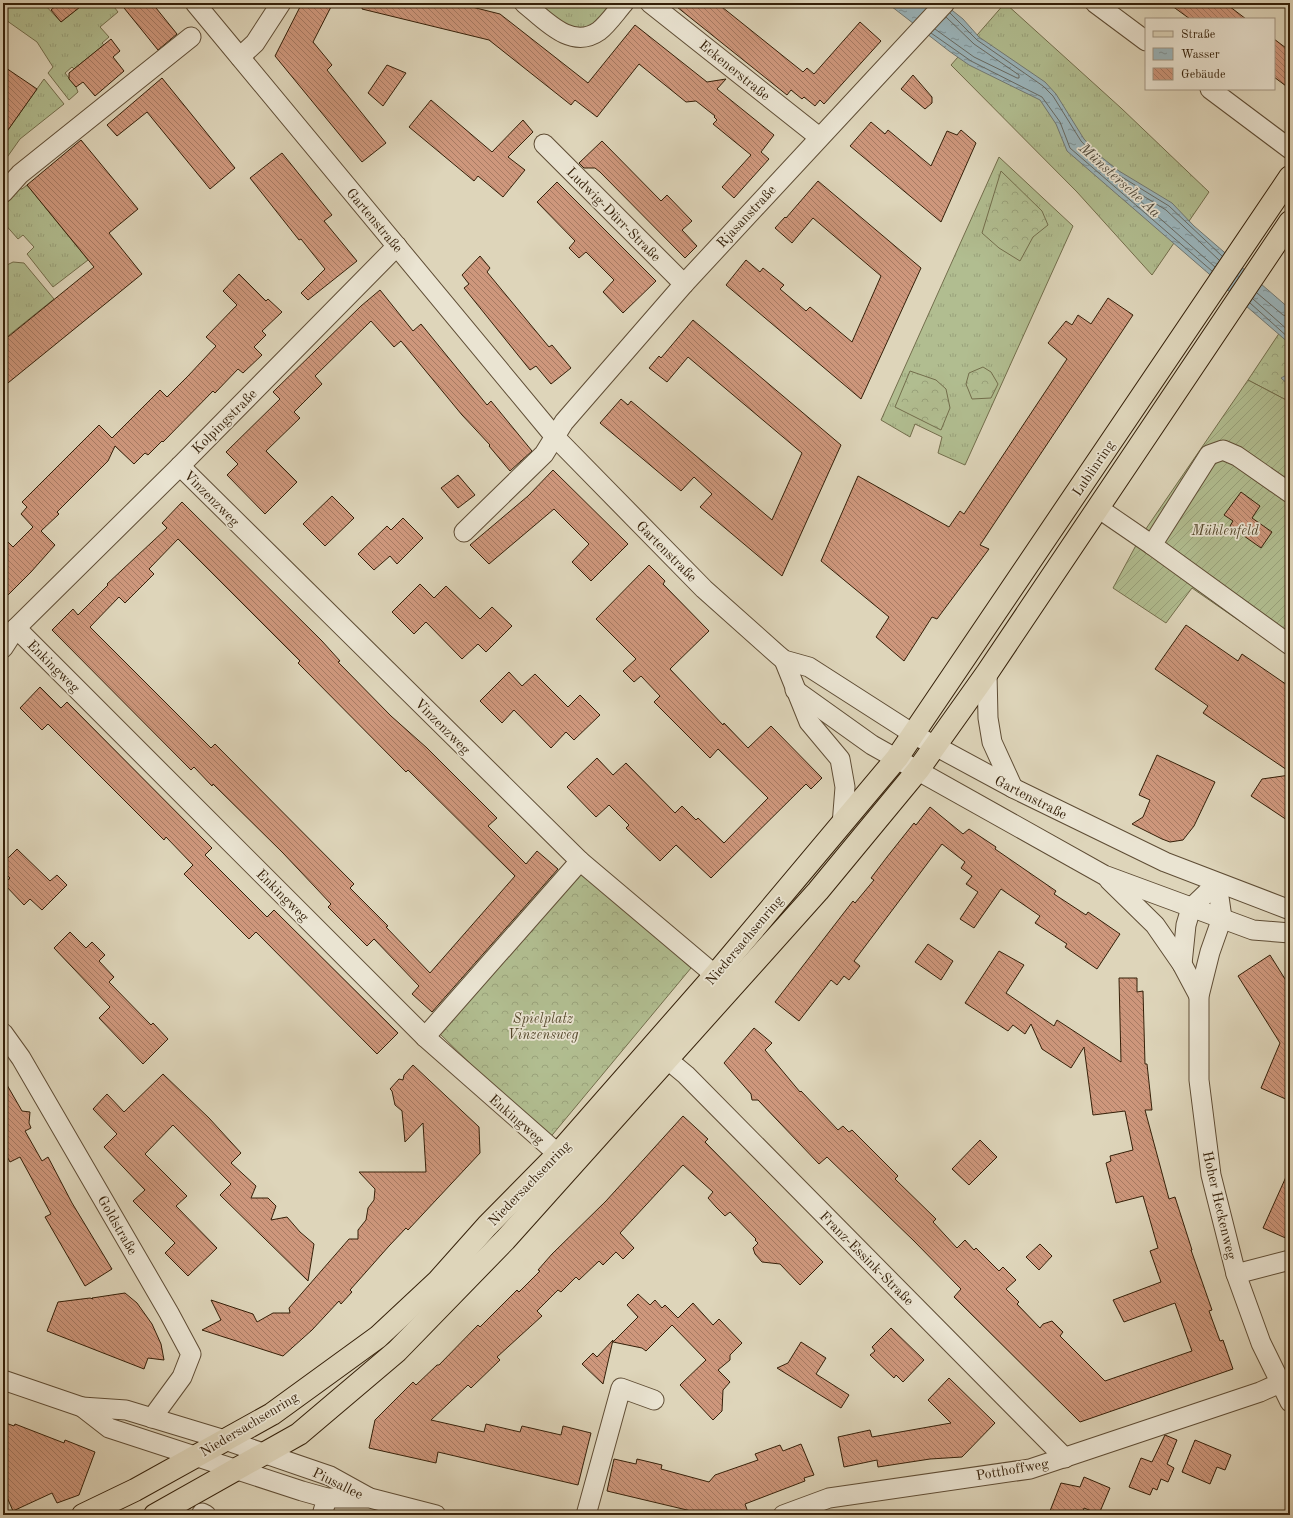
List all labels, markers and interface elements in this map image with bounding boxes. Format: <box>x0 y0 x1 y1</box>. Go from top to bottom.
legend <box>1145 18 1275 90</box>
text: Straße <box>1181 29 1216 41</box>
street label: Eckenerstraße <box>696 38 772 103</box>
text: Wasser <box>1181 49 1220 61</box>
text: Gebäude <box>1181 69 1226 81</box>
water label: Münstersche Aa <box>1075 140 1162 221</box>
street label: Ludwig-Dürr-Straße <box>564 165 663 264</box>
street label: Rjasanstraße <box>715 183 779 250</box>
street label: Gartenstraße <box>343 186 405 255</box>
street label: Kolpingstraße <box>190 387 260 457</box>
street label: Lublinring <box>1070 438 1118 499</box>
street label: Vinzenzweg <box>181 468 242 529</box>
street label: Gartenstraße <box>633 519 699 585</box>
park label: Mühlenfeld <box>1190 524 1259 539</box>
street label: Enkingweg <box>24 638 82 696</box>
street label: Vinzenzweg <box>412 696 473 757</box>
street label: Gartenstraße <box>992 774 1069 822</box>
street label: Enkingweg <box>253 867 311 925</box>
street label: Niedersachsenring <box>703 893 786 988</box>
park label: Spielplatz Vinzensweg <box>507 1012 579 1043</box>
street label: Enkingweg <box>486 1092 547 1147</box>
street label: Niedersachsenring <box>486 1138 574 1229</box>
street label: Hoher Heckenweg <box>1200 1150 1238 1261</box>
street label: Goldstraße <box>95 1194 140 1257</box>
street label: Franz-Essink-Straße <box>817 1209 916 1308</box>
street label: Niedersachsenring <box>198 1390 301 1460</box>
street label: Potthoffweg <box>975 1457 1050 1483</box>
street label: Piusallee <box>310 1466 365 1502</box>

